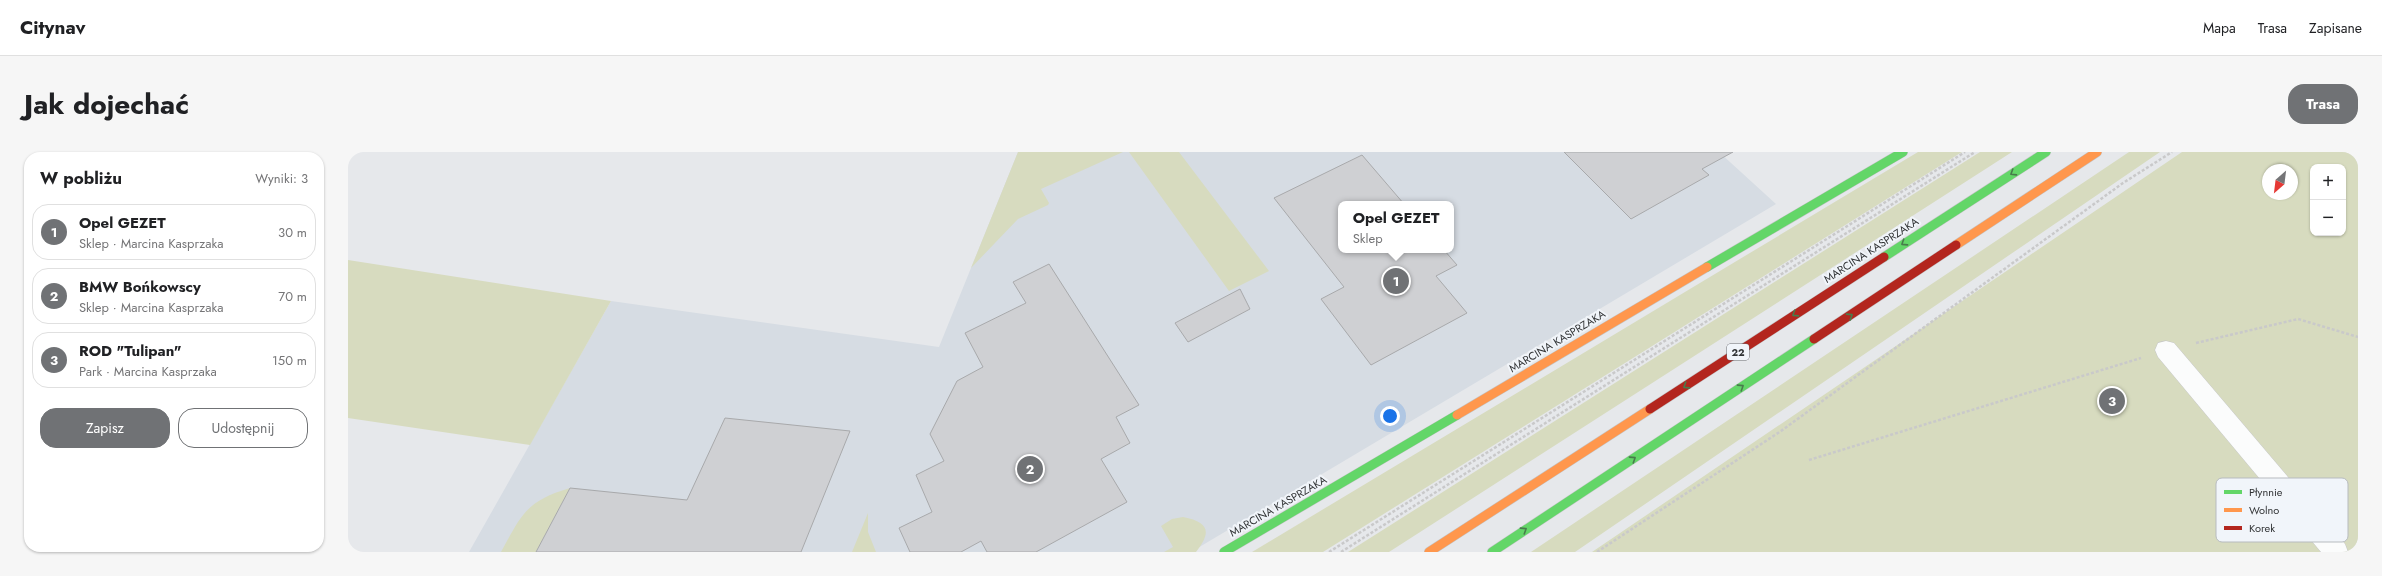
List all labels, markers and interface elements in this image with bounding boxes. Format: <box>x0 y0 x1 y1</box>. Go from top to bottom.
text: Citynav <box>20 14 86 41</box>
text: Mapa <box>2203 18 2236 38</box>
text: Trasa <box>2258 18 2287 38</box>
text: Zapisane <box>2309 18 2362 38</box>
text: Jak dojechać <box>24 84 189 125</box>
button: Trasa <box>2288 84 2358 124</box>
north arrow <box>2262 164 2298 200</box>
map controls <box>2310 164 2346 236</box>
button: + <box>2310 164 2346 200</box>
text: W pobliżu <box>40 166 122 190</box>
one-way arrow <box>2010 168 2017 176</box>
text: Wyniki: 3 <box>255 169 308 188</box>
button: − <box>2310 200 2346 236</box>
popup <box>1338 201 1454 253</box>
text: Opel GEZET <box>1353 207 1439 229</box>
text: Opel GEZET <box>79 212 166 234</box>
street label: MARCINA KASPRZAKA <box>1820 213 1922 287</box>
text: 1 <box>51 223 57 242</box>
text: 30 m <box>278 223 307 242</box>
text: Sklep <box>1353 229 1383 248</box>
text: Sklep · Marcina Kasprzaka <box>79 234 224 253</box>
one-way arrow <box>1901 238 1908 245</box>
pin: 1 <box>1383 266 1409 296</box>
text: BMW Bońkowscy <box>79 276 201 298</box>
text: 2 <box>50 287 58 306</box>
text: 70 m <box>278 287 307 306</box>
text: Sklep · Marcina Kasprzaka <box>79 298 224 317</box>
street label: MARCINA KASPRZAKA <box>1506 305 1609 376</box>
one-way arrow <box>1792 310 1799 317</box>
one-way arrow <box>1845 313 1852 320</box>
text: ROD "Tulipan" <box>79 340 182 362</box>
road number: 22 <box>1727 344 1749 360</box>
text: 3 <box>50 351 58 370</box>
text: 150 m <box>272 351 307 370</box>
text: Park · Marcina Kasprzaka <box>79 362 217 381</box>
one-way arrow <box>1684 381 1691 388</box>
one-way arrow <box>1737 384 1744 392</box>
pin: 3 <box>2099 386 2125 416</box>
your location <box>1380 406 1400 426</box>
button: Zapisz <box>40 408 170 448</box>
button: Udostępnij <box>178 408 308 448</box>
pin: 2 <box>1017 454 1043 484</box>
one-way arrow <box>1628 457 1635 464</box>
street label: MARCINA KASPRZAKA <box>1226 471 1330 540</box>
legend <box>2216 478 2348 542</box>
text: Płynnie <box>2249 484 2283 500</box>
text: Wolno <box>2249 502 2279 518</box>
text: Korek <box>2249 520 2275 536</box>
one-way arrow <box>1520 528 1527 535</box>

